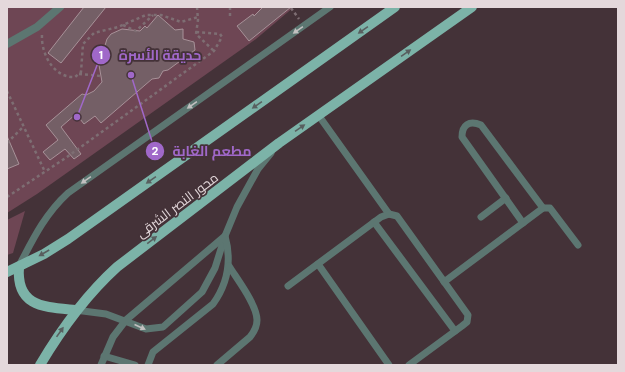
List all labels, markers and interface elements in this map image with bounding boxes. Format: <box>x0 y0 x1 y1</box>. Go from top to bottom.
one-way arrow <box>358 25 368 33</box>
one-way arrow <box>293 26 303 34</box>
callout: حديقة الأسرة <box>91 42 209 68</box>
text: حديقة الأسرة <box>119 46 201 64</box>
text: 1 <box>99 47 103 63</box>
one-way arrow <box>401 49 412 57</box>
one-way arrow <box>187 101 197 109</box>
one-way arrow <box>252 101 262 109</box>
one-way arrow <box>295 124 305 132</box>
callout: مطعم الغابة <box>145 138 260 164</box>
text: مطعم الغابة <box>173 142 251 161</box>
text: 2 <box>152 143 159 159</box>
street label: محور النصر الشرقى <box>133 169 222 242</box>
one-way arrow <box>81 176 91 184</box>
one-way arrow <box>146 176 156 184</box>
one-way arrow <box>146 236 157 245</box>
one-way arrow <box>38 250 50 257</box>
one-way arrow <box>134 324 146 330</box>
one-way arrow <box>56 326 64 337</box>

